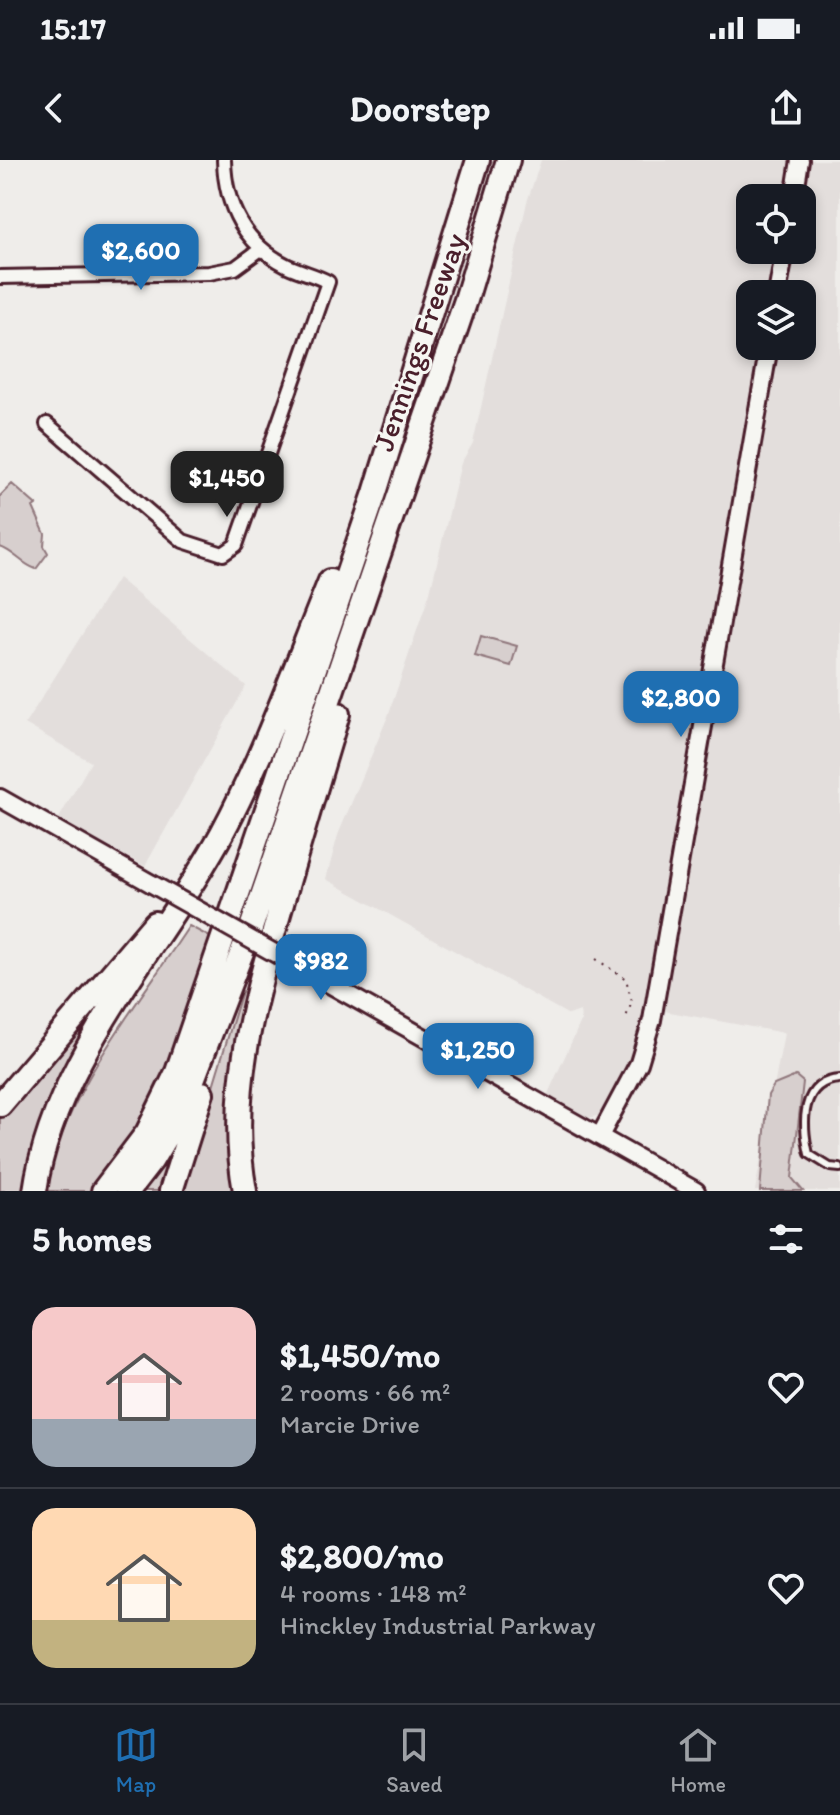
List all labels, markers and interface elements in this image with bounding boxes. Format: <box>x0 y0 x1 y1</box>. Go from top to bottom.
text: 15:17 <box>40 10 106 47</box>
icon: back <box>32 86 76 130</box>
icon: share <box>764 86 808 130</box>
text: Doorstep <box>350 87 490 130</box>
map controls <box>736 184 816 360</box>
button: locate <box>736 184 816 264</box>
pin: $2,600 <box>76 224 206 292</box>
street label: Jennings Freeway <box>364 228 474 456</box>
text: $2,600 <box>102 234 180 266</box>
button: layers <box>736 280 816 360</box>
pin: $1,450 <box>162 451 292 519</box>
text: $1,450 <box>189 461 265 493</box>
pin: $2,800 <box>616 671 746 739</box>
text: $2,800 <box>641 681 721 713</box>
pin: $982 <box>274 934 368 1002</box>
text: $982 <box>294 944 348 976</box>
pin: $1,250 <box>413 1023 543 1091</box>
text: $1,250 <box>441 1033 515 1065</box>
icon: filters <box>764 1217 808 1261</box>
text: 5 homes <box>32 1219 152 1260</box>
text: $1,450/mo <box>280 1335 440 1376</box>
icon: home <box>96 1339 192 1435</box>
icon: heart <box>764 1365 808 1409</box>
text: 2 rooms · 66 m² <box>280 1376 450 1408</box>
text: Marcie Drive <box>280 1408 420 1440</box>
text: $2,800/mo <box>280 1536 444 1577</box>
icon: home <box>96 1540 192 1636</box>
icon: heart <box>764 1566 808 1610</box>
text: 4 rooms · 148 m² <box>280 1577 467 1609</box>
text: Hinckley Industrial Parkway <box>280 1609 596 1641</box>
tab: Map <box>114 1723 158 1798</box>
tab: Saved <box>386 1723 442 1798</box>
tab: Home <box>670 1723 726 1798</box>

